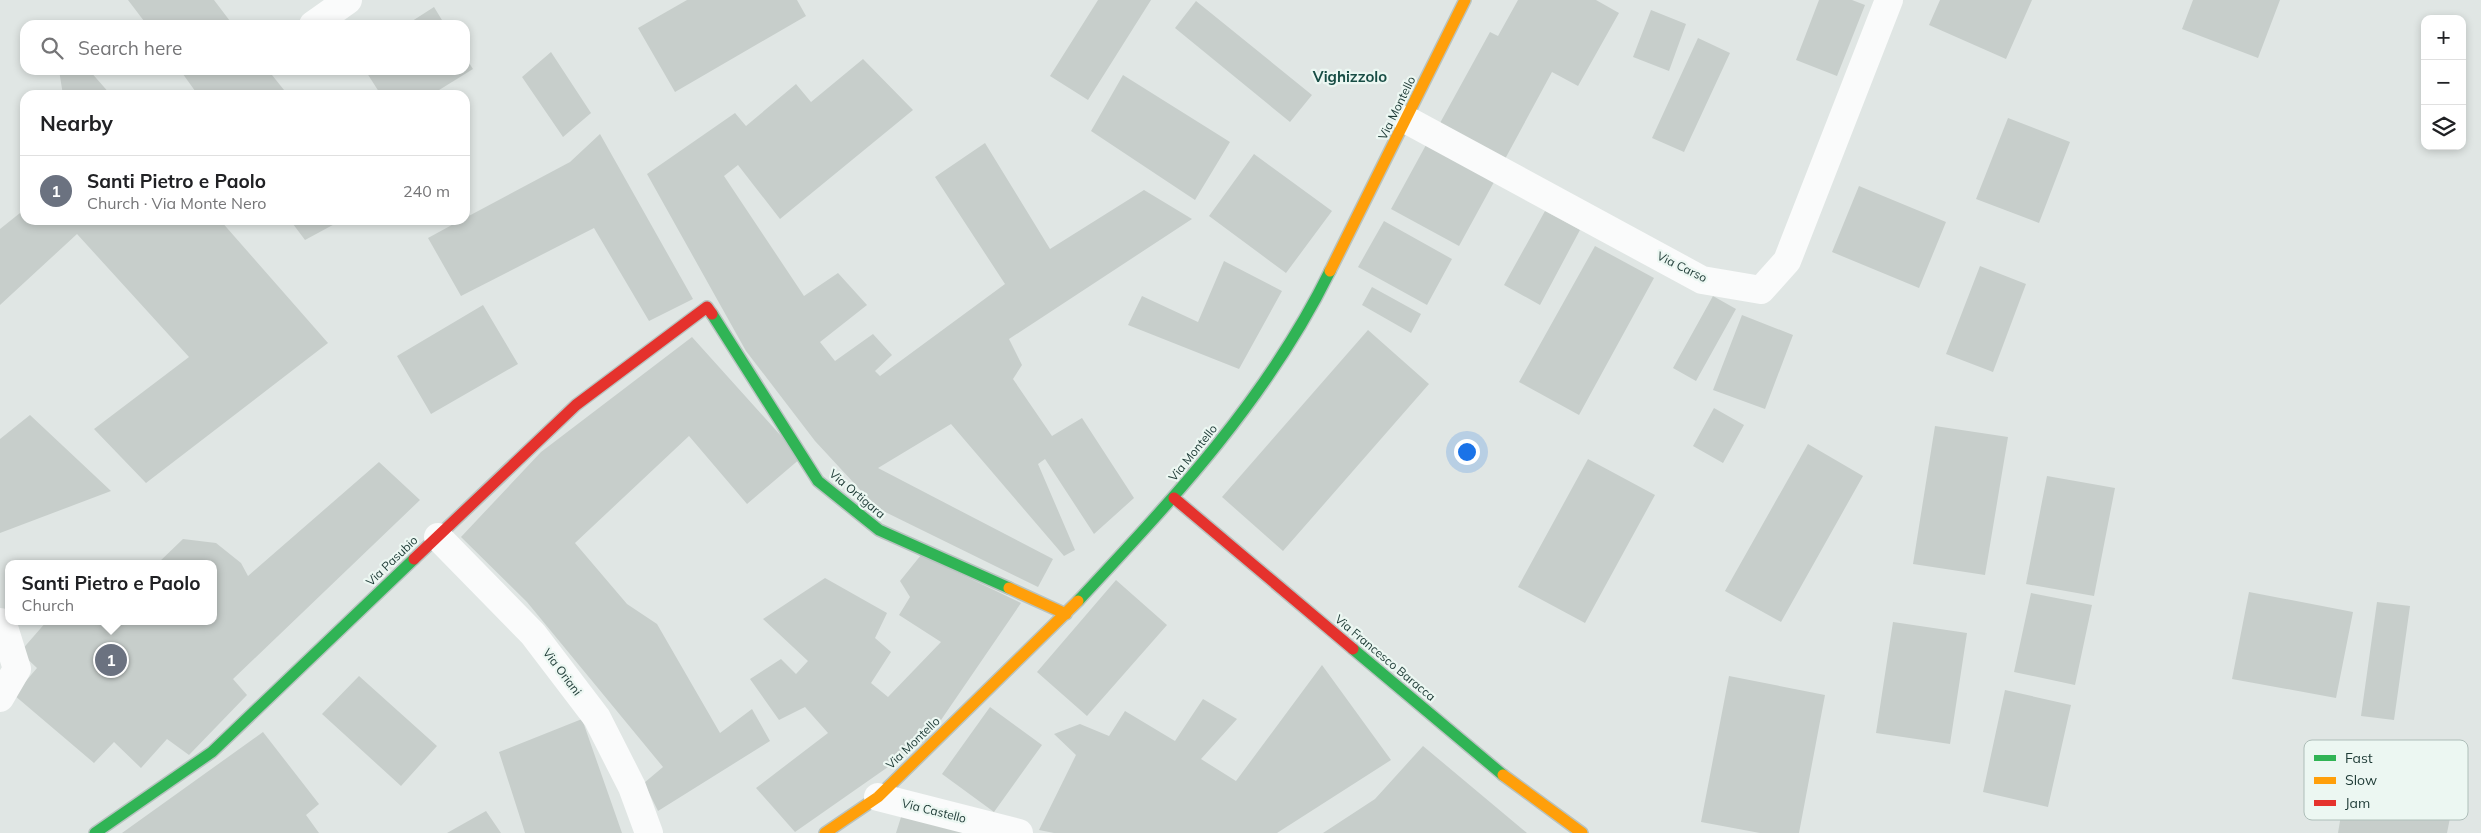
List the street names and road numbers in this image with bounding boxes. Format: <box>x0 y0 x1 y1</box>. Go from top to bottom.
street label: Via Montello <box>1375 73 1418 142</box>
street label: Via Carso <box>1655 248 1710 285</box>
street label: Via Montello <box>1165 421 1220 484</box>
street label: Via Ortigara <box>826 466 888 521</box>
street label: Via Pasubio <box>363 532 421 589</box>
street label: Via Francesco Baracca <box>1332 611 1439 704</box>
street label: Via Oriani <box>540 645 585 698</box>
street label: Via Montello <box>883 713 943 772</box>
street label: Via Castello <box>900 795 968 826</box>

